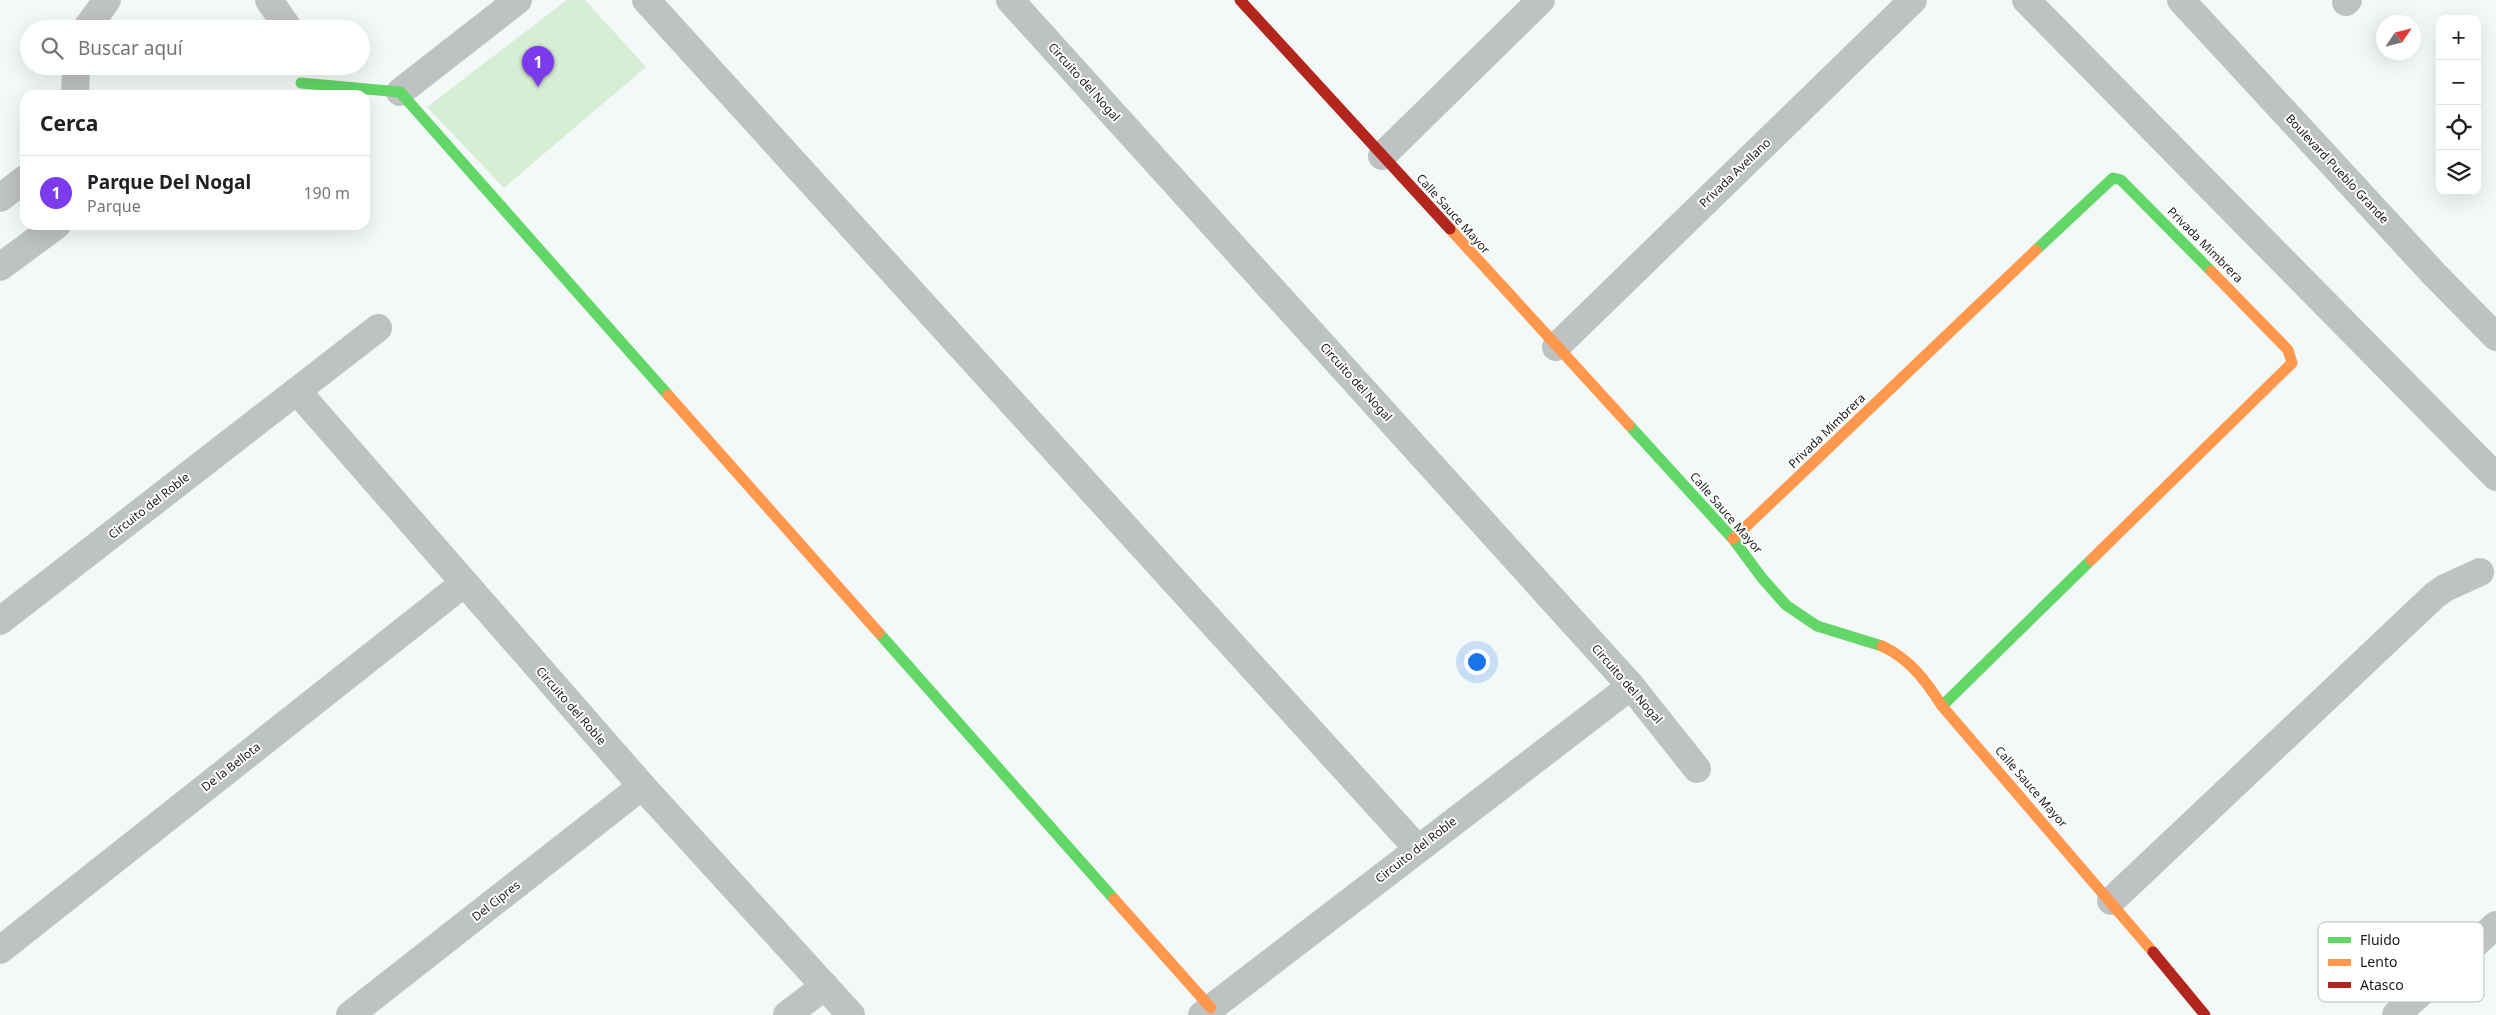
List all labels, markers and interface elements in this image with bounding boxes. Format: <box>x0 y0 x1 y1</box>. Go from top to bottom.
north arrow <box>2376 15 2421 60</box>
map controls <box>2436 15 2481 195</box>
button: + <box>2436 15 2481 60</box>
search box <box>20 20 370 75</box>
icon: search <box>38 34 66 62</box>
text: Buscar aquí <box>78 35 183 61</box>
street label: Circuito del Nogal <box>1044 39 1124 125</box>
pin: 1 <box>522 46 554 87</box>
button: − <box>2436 60 2481 105</box>
button: locate <box>2436 105 2481 150</box>
text: Cerca <box>40 109 98 137</box>
street label: Boulevard Pueblo Grande <box>2282 110 2393 227</box>
street label: Privada Avellano <box>1695 134 1774 211</box>
button: layers <box>2436 150 2481 195</box>
text: Parque Del Nogal <box>87 169 251 195</box>
street label: Calle Sauce Mayor <box>1413 170 1494 258</box>
text: 1 <box>51 182 61 204</box>
text: 190 m <box>303 182 350 204</box>
text: Parque <box>87 195 141 217</box>
street label: Privada Mimbrera <box>2164 203 2247 286</box>
street label: Circuito del Nogal <box>1316 339 1396 425</box>
street label: Privada Mimbrera <box>1784 389 1869 472</box>
street label: Circuito del Roble <box>105 468 193 543</box>
street label: Calle Sauce Mayor <box>1686 468 1767 557</box>
street label: Circuito del Nogal <box>1588 640 1667 727</box>
your location <box>1464 649 1490 675</box>
street label: Circuito del Roble <box>533 663 610 749</box>
street label: De la Bellota <box>198 738 264 795</box>
street label: Calle Sauce Mayor <box>1991 742 2072 831</box>
street label: Circuito del Roble <box>1372 812 1460 887</box>
street label: Del Cipres <box>468 876 524 925</box>
legend <box>2318 922 2484 1002</box>
text: Fluido <box>2360 930 2400 949</box>
text: Lento <box>2360 952 2397 971</box>
text: Atasco <box>2360 975 2404 994</box>

